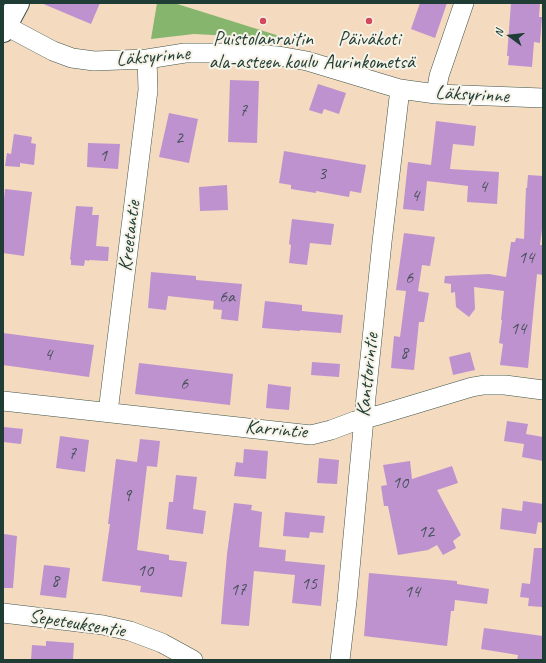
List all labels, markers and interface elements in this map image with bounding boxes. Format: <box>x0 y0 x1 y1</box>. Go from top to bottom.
marker: Puistolanraitin ala-asteen koulu <box>258 16 268 26</box>
marker: Päiväkoti Aurinkometsä <box>364 16 374 26</box>
north arrow <box>490 16 530 56</box>
place label: Puistolanraitin ala-asteen koulu <box>209 28 317 75</box>
place label: Päiväkoti Aurinkometsä <box>323 28 415 75</box>
text: N <box>491 28 506 38</box>
street label: Läksyrinne <box>115 42 191 72</box>
street label: Läksyrinne <box>435 81 509 109</box>
house number: 7 <box>239 100 247 122</box>
house number: 2 <box>175 127 183 149</box>
house number: 1 <box>99 145 107 167</box>
house number: 3 <box>318 163 326 185</box>
house number: 4 <box>479 176 487 198</box>
house number: 4 <box>411 185 419 207</box>
street label: Kreetantie <box>114 199 146 273</box>
house number: 14 <box>518 247 534 269</box>
house number: 6 <box>405 267 413 289</box>
house number: 6a <box>219 286 235 308</box>
house number: 14 <box>510 318 526 340</box>
street label: Kanttorintie <box>352 332 384 418</box>
house number: 8 <box>400 342 408 364</box>
house number: 4 <box>44 344 52 366</box>
house number: 6 <box>180 373 188 395</box>
street label: Karrintie <box>244 415 308 445</box>
house number: 7 <box>68 443 76 465</box>
house number: 10 <box>392 472 408 494</box>
house number: 9 <box>123 485 131 507</box>
house number: 12 <box>418 521 434 543</box>
house number: 10 <box>137 560 153 582</box>
house number: 8 <box>51 570 59 592</box>
house number: 15 <box>301 573 317 595</box>
house number: 17 <box>230 579 246 601</box>
house number: 14 <box>404 581 420 603</box>
street label: Sepeteuksentie <box>27 605 127 643</box>

